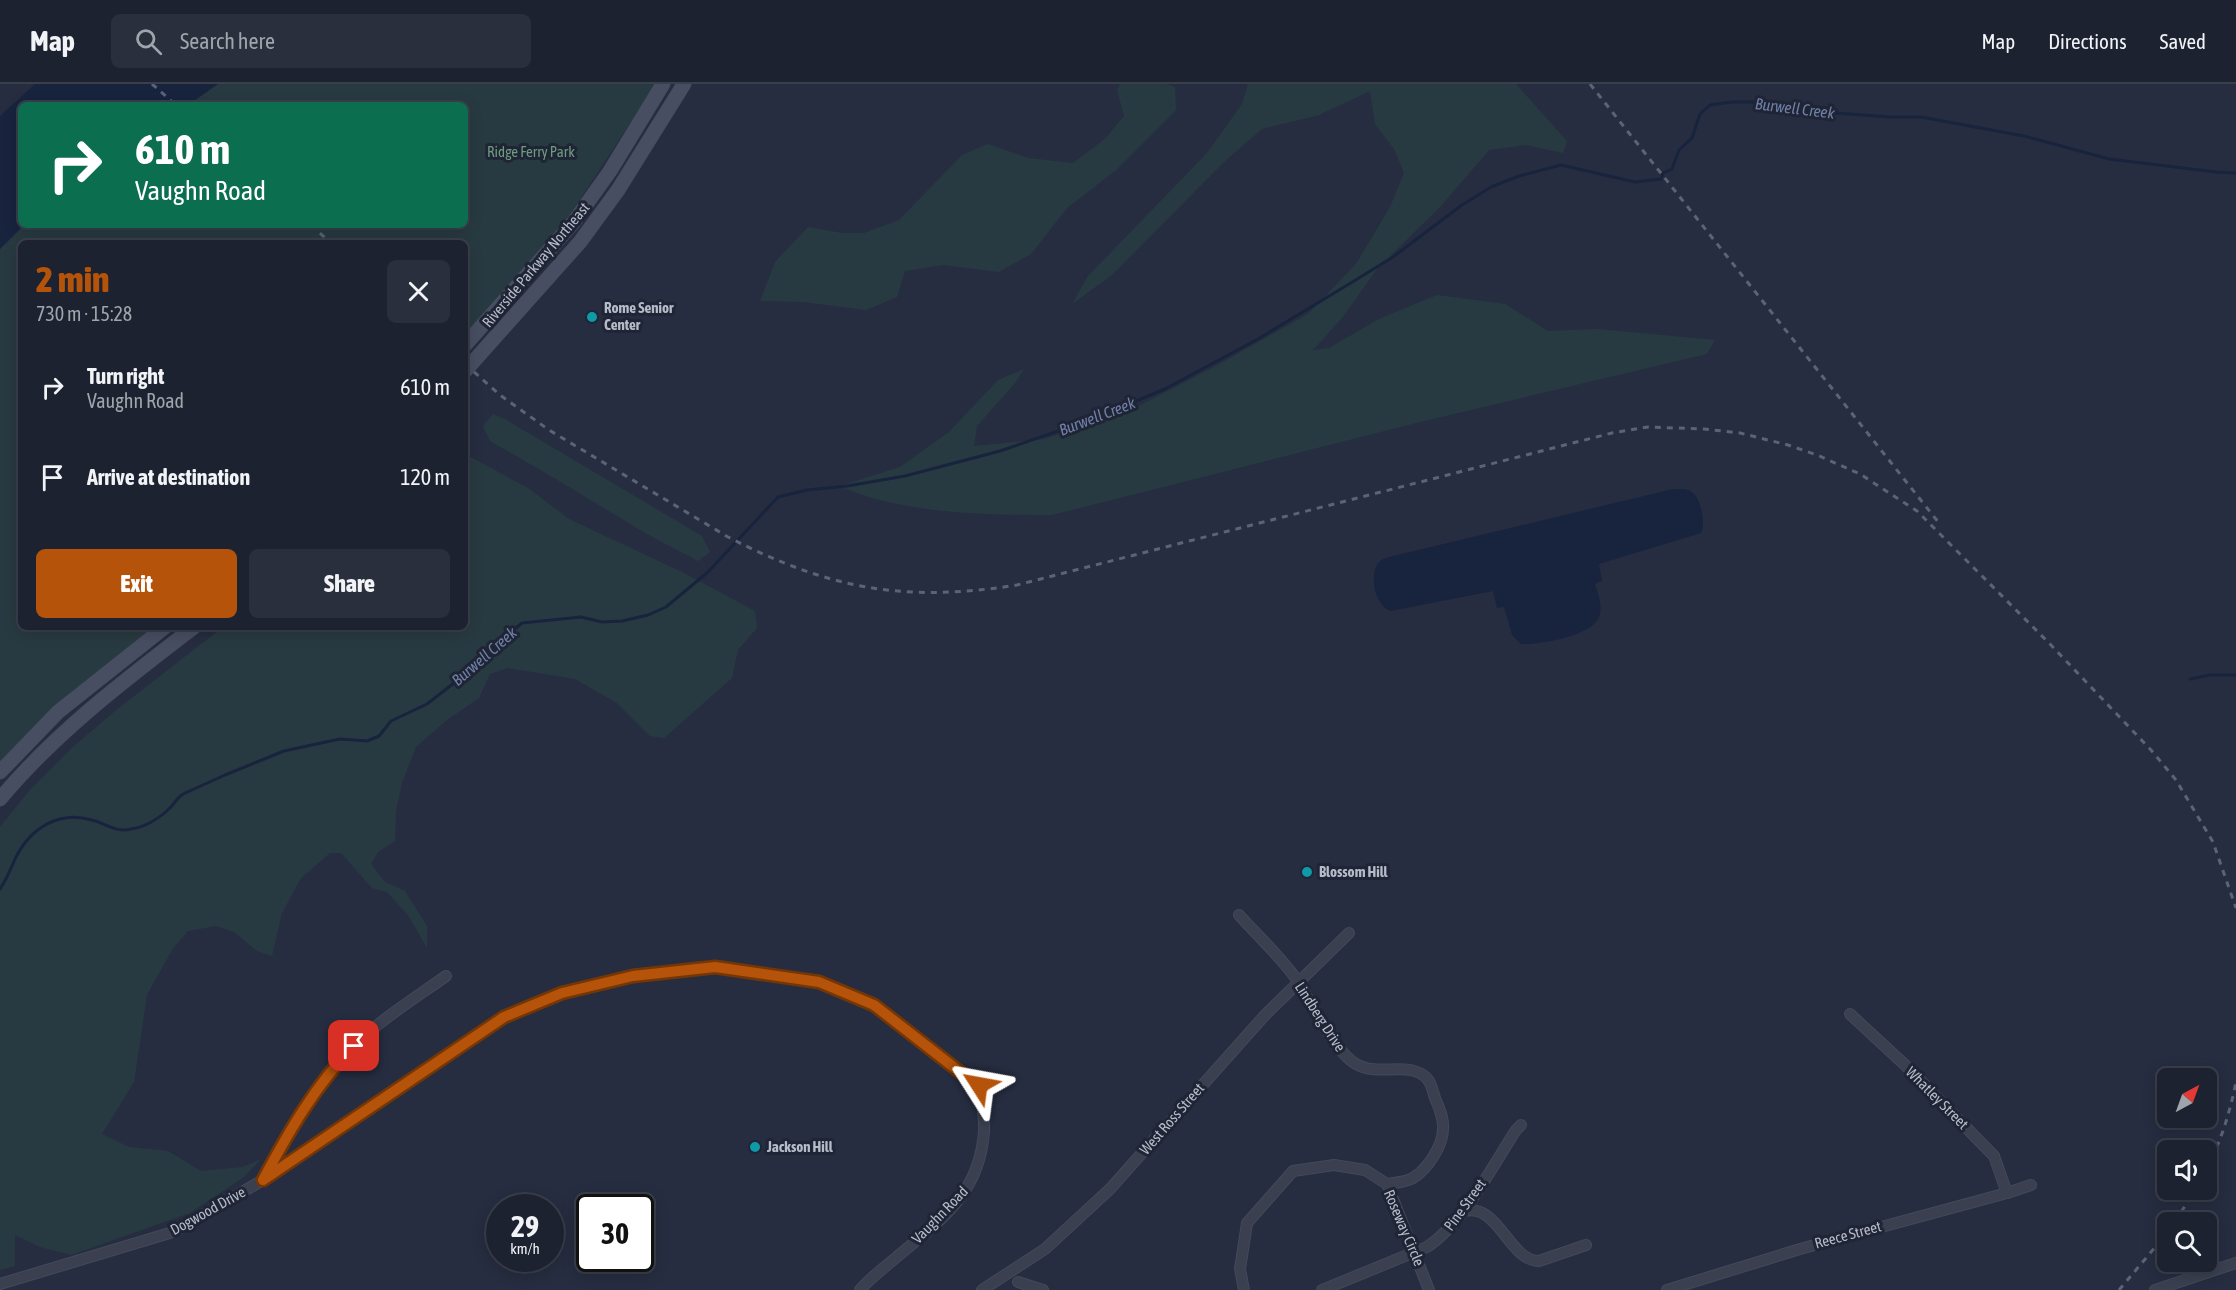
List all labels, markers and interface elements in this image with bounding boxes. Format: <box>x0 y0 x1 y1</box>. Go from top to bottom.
search box <box>111 14 531 68</box>
text: Map <box>30 25 75 57</box>
icon: search <box>132 25 165 58</box>
text: Search here <box>180 28 275 54</box>
text: Map <box>1981 29 2015 53</box>
text: Directions <box>2048 29 2127 53</box>
text: Saved <box>2160 29 2206 53</box>
water label: Burwell Creek <box>1754 94 1837 122</box>
text: 610 m <box>135 125 230 173</box>
icon: right <box>36 126 114 204</box>
park label: Ridge Ferry Park <box>487 143 575 160</box>
text: Vaughn Road <box>135 175 266 206</box>
street label: Riverside Parkway Northeast <box>479 199 593 330</box>
text: 2 min <box>36 258 110 300</box>
button: close <box>387 260 450 323</box>
place label: Rome Senior Center <box>604 299 674 333</box>
text: 730 m · 15:28 <box>36 302 132 325</box>
marker: Rome Senior Center <box>585 310 599 324</box>
text: Turn right <box>87 363 164 389</box>
icon: right <box>36 371 69 404</box>
text: 610 m <box>400 374 450 400</box>
text: Vaughn Road <box>87 389 184 412</box>
water label: Burwell Creek <box>1056 393 1138 439</box>
icon: arrive <box>36 461 69 494</box>
text: Arrive at destination <box>87 464 250 490</box>
text: 120 m <box>400 464 450 490</box>
button: Exit <box>36 549 237 618</box>
button: Share <box>249 549 450 618</box>
water label: Burwell Creek <box>448 622 521 689</box>
place label: Blossom Hill <box>1319 863 1389 880</box>
marker: Blossom Hill <box>1300 865 1314 879</box>
street label: Lindberg Drive <box>1292 979 1349 1055</box>
pin <box>328 1020 379 1071</box>
icon: arrive <box>337 1029 370 1062</box>
position arrow <box>947 1053 1011 1117</box>
street label: Whatley Street <box>1903 1063 1972 1132</box>
north arrow <box>2157 1068 2217 1128</box>
map controls <box>2157 1068 2217 1272</box>
street label: West Ross Street <box>1136 1080 1207 1158</box>
place label: Jackson Hill <box>766 1138 834 1155</box>
marker: Jackson Hill <box>748 1140 762 1154</box>
button: sound <box>2157 1140 2217 1200</box>
street label: Pine Street <box>1440 1176 1489 1234</box>
street label: Dogwood Drive <box>167 1183 248 1238</box>
street label: Vaughn Road <box>908 1183 971 1247</box>
street label: Roseway Circle <box>1381 1187 1428 1269</box>
speed limit sign: 30 <box>576 1194 654 1272</box>
text: 29 <box>511 1209 539 1243</box>
button: search <box>2157 1212 2217 1272</box>
street label: Reece Street <box>1813 1217 1883 1252</box>
text: km/h <box>510 1240 540 1257</box>

